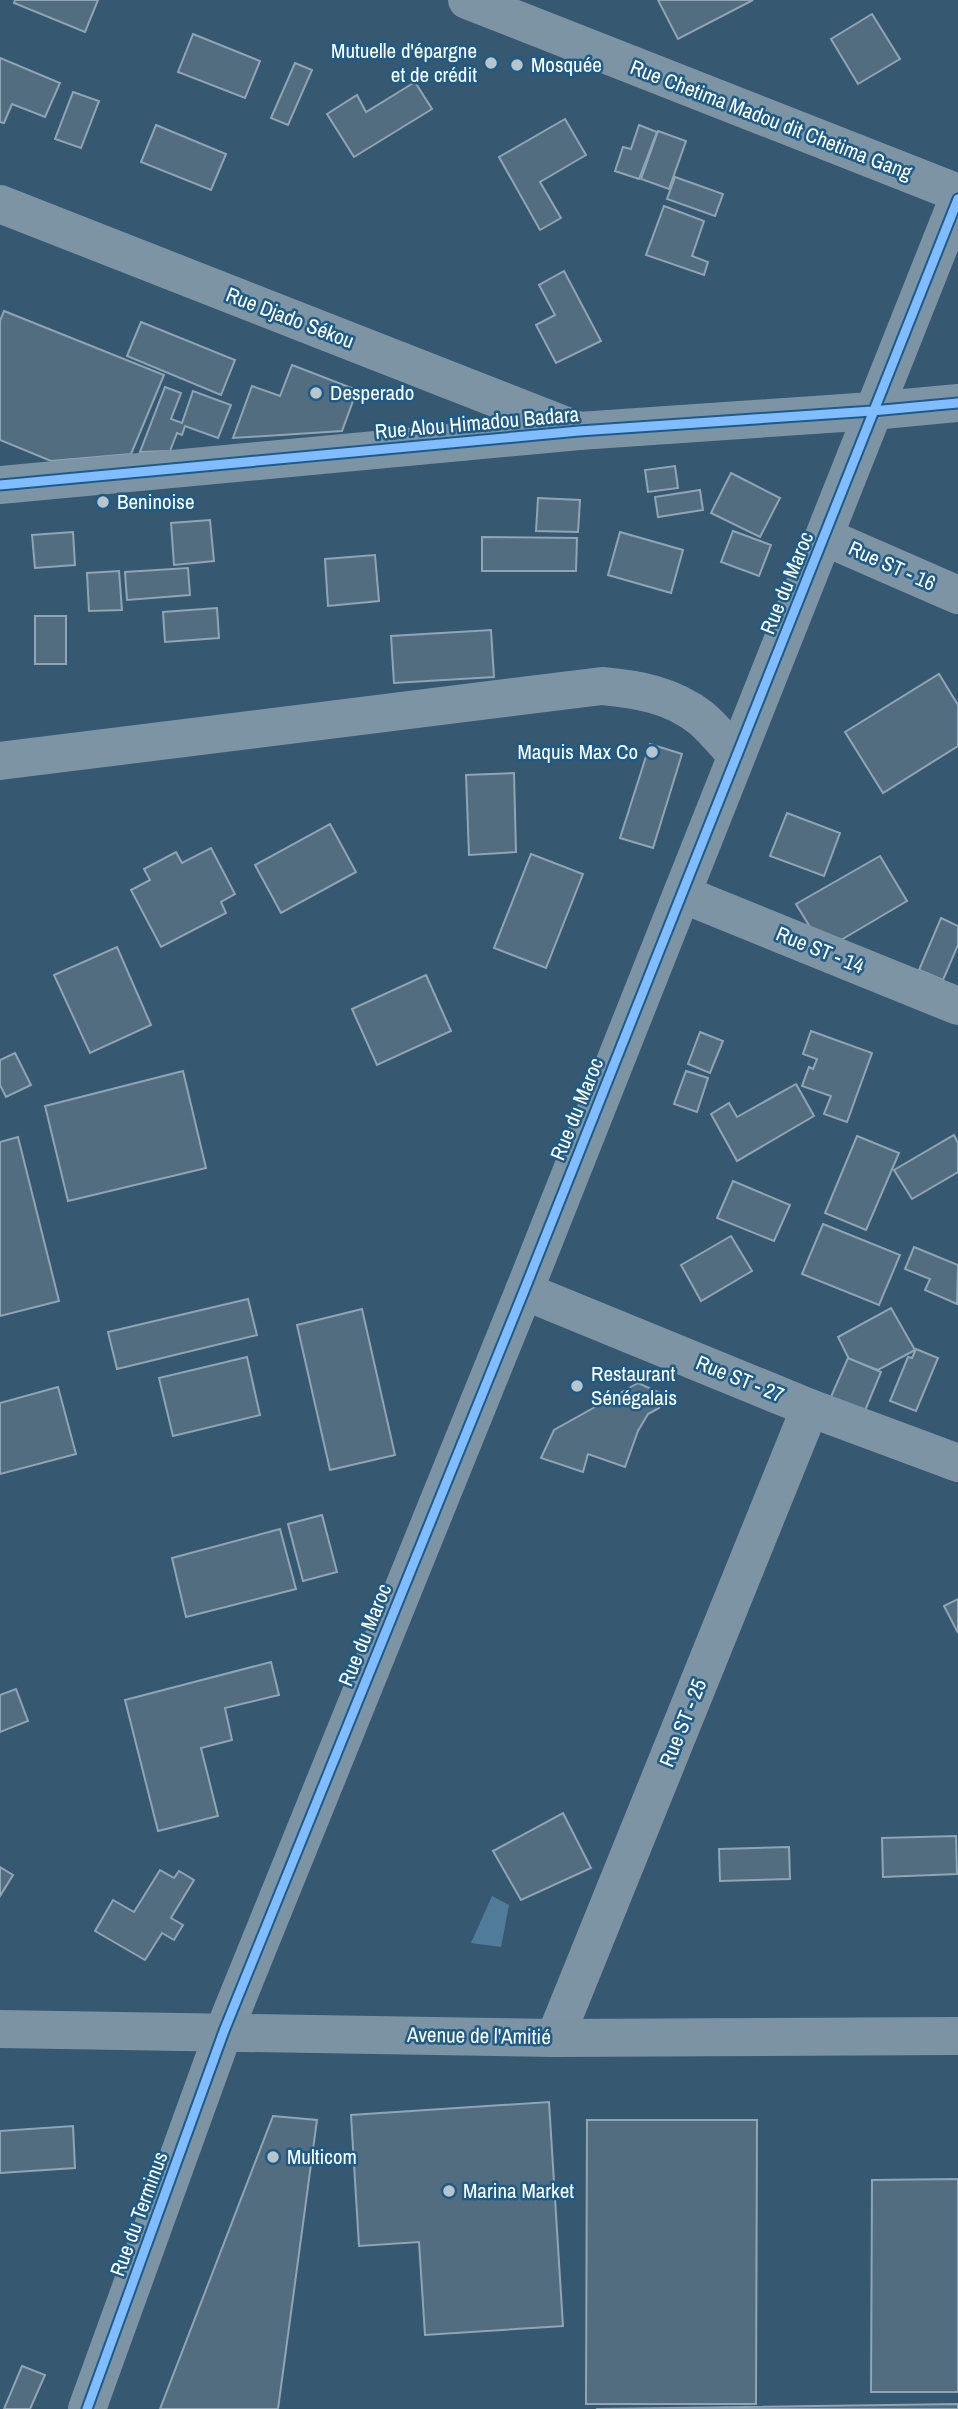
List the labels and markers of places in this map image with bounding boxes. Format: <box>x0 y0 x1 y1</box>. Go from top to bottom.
place label: Mutuelle d'épargne et de crédit <box>331 36 477 89</box>
place label: Mosquée <box>531 50 602 79</box>
marker: Mutuelle d'épargne et de crédit <box>483 55 499 71</box>
marker: Mosquée <box>509 57 525 73</box>
place label: Desperado <box>330 378 414 407</box>
marker: Desperado <box>308 385 324 401</box>
place label: Beninoise <box>117 487 195 516</box>
marker: Beninoise <box>95 494 111 510</box>
place label: Maquis Max Co <box>517 737 638 766</box>
marker: Maquis Max Co <box>644 744 660 760</box>
place label: Restaurant Sénégalais <box>591 1359 677 1412</box>
marker: Restaurant Sénégalais <box>569 1378 585 1394</box>
place label: Multicom <box>287 2142 357 2171</box>
marker: Multicom <box>265 2149 281 2165</box>
place label: Marina Market <box>463 2176 574 2205</box>
marker: Marina Market <box>441 2183 457 2199</box>

